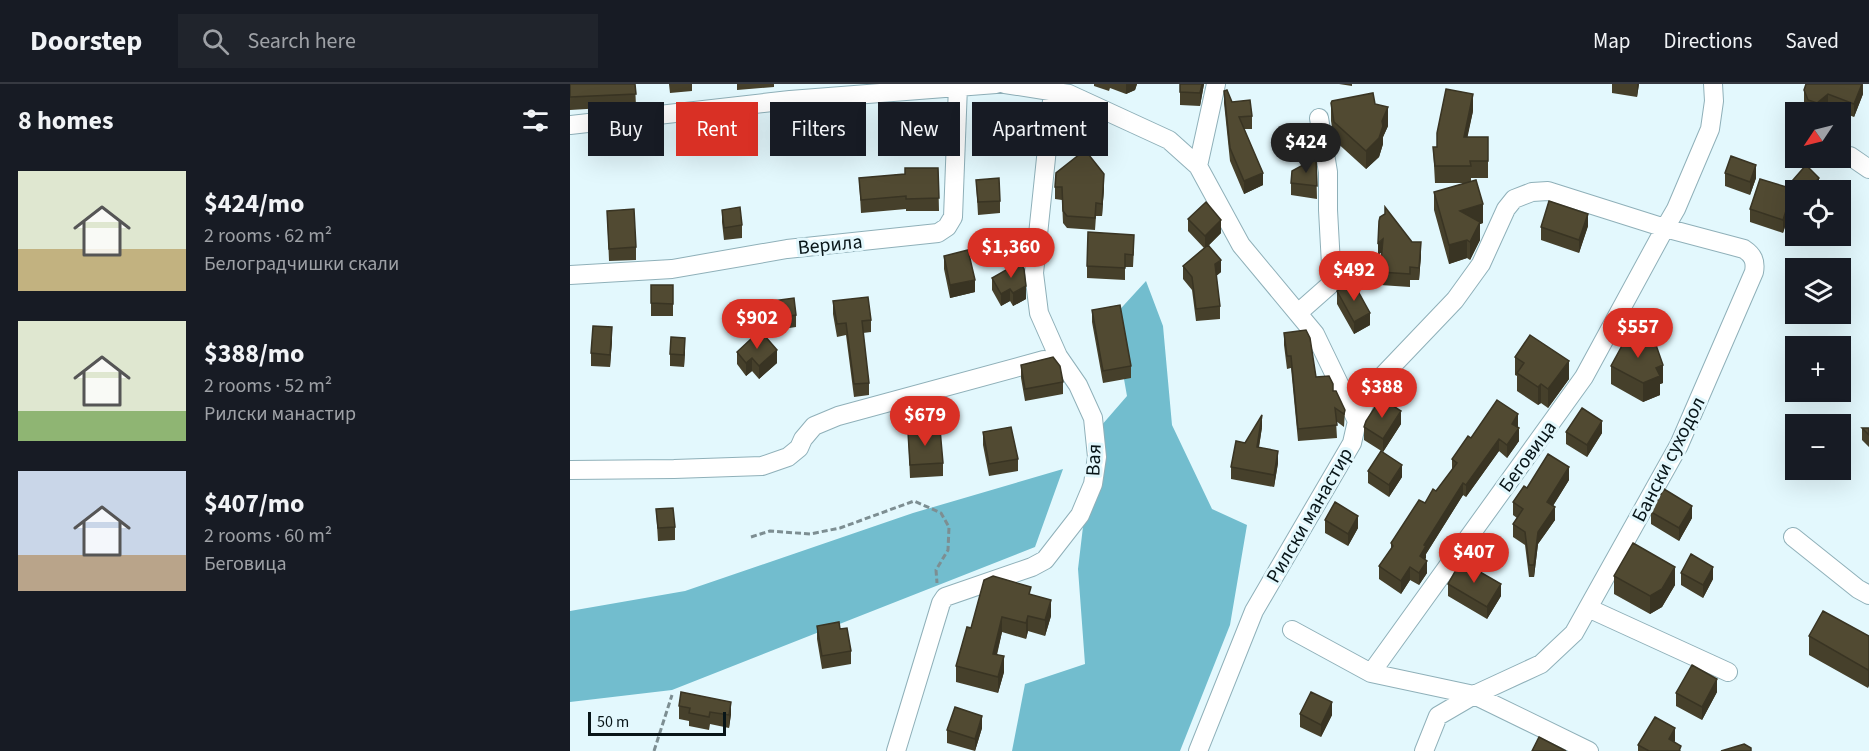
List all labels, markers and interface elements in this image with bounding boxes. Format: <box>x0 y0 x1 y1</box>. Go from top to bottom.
search box <box>178 14 598 68</box>
text: Doorstep <box>30 21 142 61</box>
icon: search <box>199 25 232 58</box>
text: Search here <box>247 25 356 57</box>
text: Map <box>1593 26 1631 56</box>
text: Directions <box>1664 26 1752 56</box>
text: Saved <box>1785 26 1839 56</box>
text: 8 homes <box>18 102 113 139</box>
chip: Buy <box>588 102 664 156</box>
chip: Rent <box>676 102 758 156</box>
chip: Filters <box>770 102 866 156</box>
chip: New <box>878 102 960 156</box>
chip: Apartment <box>972 102 1108 156</box>
north arrow <box>1785 102 1851 168</box>
map controls <box>1785 102 1851 480</box>
icon: filters <box>519 104 552 137</box>
pin: $424 <box>1270 123 1342 174</box>
text: $424 <box>1285 128 1327 156</box>
button: locate <box>1785 180 1851 246</box>
text: $424/mo <box>204 185 304 222</box>
icon: home <box>66 195 138 267</box>
text: 2 rooms · 62 m² <box>204 222 332 250</box>
street label: Верила <box>796 228 864 262</box>
pin: $1,360 <box>962 228 1060 279</box>
text: $1,360 <box>982 233 1040 261</box>
text: Белоградчишки скали <box>204 250 399 278</box>
pin: $492 <box>1318 251 1390 302</box>
text: $492 <box>1333 256 1375 284</box>
button: layers <box>1785 258 1851 324</box>
pin: $902 <box>721 299 793 350</box>
text: $902 <box>736 304 778 332</box>
pin: $557 <box>1602 308 1674 359</box>
text: $557 <box>1617 313 1659 341</box>
text: $388/mo <box>204 335 304 372</box>
button: + <box>1785 336 1851 402</box>
icon: home <box>66 345 138 417</box>
pin: $388 <box>1346 368 1418 419</box>
text: 2 rooms · 52 m² <box>204 372 332 400</box>
text: $388 <box>1361 373 1403 401</box>
street label: Бански суходол <box>1625 392 1712 527</box>
pin: $679 <box>889 396 961 447</box>
text: Рилски манастир <box>204 400 356 428</box>
text: $679 <box>904 401 946 429</box>
button: − <box>1785 414 1851 480</box>
street label: Беговица <box>1492 415 1563 498</box>
street label: Вая <box>1079 443 1109 477</box>
street label: Рилски манастир <box>1260 443 1360 588</box>
text: $407/mo <box>204 485 304 522</box>
icon: home <box>66 495 138 567</box>
text: 2 rooms · 60 m² <box>204 522 332 550</box>
pin: $407 <box>1438 533 1510 584</box>
text: $407 <box>1453 538 1495 566</box>
text: Беговица <box>204 550 287 578</box>
scale bar <box>588 709 726 736</box>
text: 50 m <box>597 711 629 733</box>

